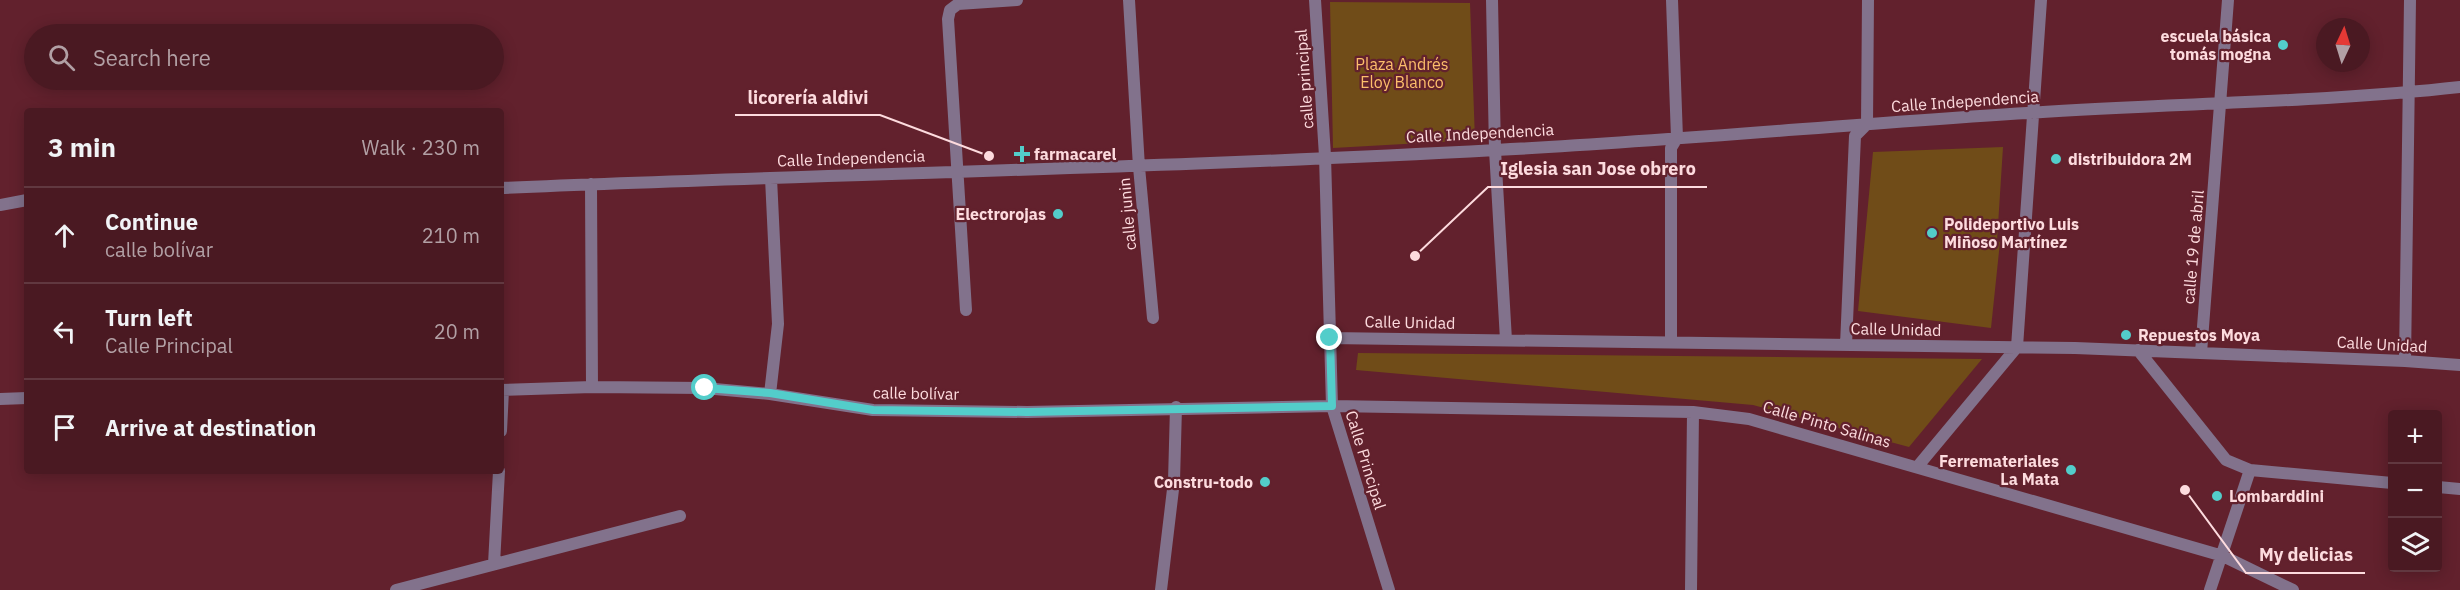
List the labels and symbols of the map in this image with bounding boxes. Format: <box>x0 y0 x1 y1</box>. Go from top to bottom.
north arrow <box>2316 18 2370 72</box>
place label: escuela básica tomás mogna <box>2161 26 2271 64</box>
street label: calle principal <box>1291 28 1317 130</box>
marker: escuela básica tomás mogna <box>2276 38 2290 52</box>
park label: Plaza Andrés Eloy Blanco <box>1355 54 1449 92</box>
callout: licorería aldivi <box>735 79 880 115</box>
text: licorería aldivi <box>748 86 868 109</box>
street label: Calle Independencia <box>1890 86 2040 116</box>
street label: Calle Independencia <box>1406 119 1555 147</box>
place label: farmacarel <box>1034 144 1117 164</box>
street label: Calle Independencia <box>777 145 926 171</box>
marker: farmacarel <box>1015 147 1029 161</box>
place label: distribuidora 2M <box>2068 149 2192 169</box>
callout: Iglesia san Jose obrero <box>1488 151 1707 187</box>
marker: distribuidora 2M <box>2049 152 2063 166</box>
text: Iglesia san Jose obrero <box>1500 157 1696 180</box>
street label: calle junin <box>1114 177 1140 251</box>
street label: calle 19 de abril <box>2178 189 2208 305</box>
place label: Electrorojas <box>955 204 1046 224</box>
marker: Electrorojas <box>1051 207 1065 221</box>
place label: Polideportivo Luis Miñoso Martínez <box>1944 214 2079 252</box>
marker: Polideportivo Luis Miñoso Martínez <box>1925 226 1939 240</box>
street label: Calle Unidad <box>1364 311 1456 333</box>
street label: Calle Unidad <box>1850 318 1942 340</box>
route end <box>1316 324 1342 350</box>
place label: Repuestos Moya <box>2138 325 2260 345</box>
marker: Repuestos Moya <box>2119 328 2133 342</box>
street label: Calle Unidad <box>2336 332 2428 356</box>
route start <box>691 374 717 400</box>
street label: calle bolívar <box>873 382 960 404</box>
street label: Calle Pinto Salinas <box>1761 396 1893 452</box>
street label: Calle Principal <box>1341 408 1391 512</box>
place label: Ferremateriales La Mata <box>1939 451 2059 489</box>
marker: Ferremateriales La Mata <box>2064 463 2078 477</box>
place label: Constru-todo <box>1154 472 1253 492</box>
marker: Constru-todo <box>1258 475 1272 489</box>
place label: Lombarddini <box>2229 486 2324 506</box>
marker: Lombarddini <box>2210 489 2224 503</box>
callout: My delicias <box>2246 537 2365 573</box>
text: My delicias <box>2259 543 2353 566</box>

